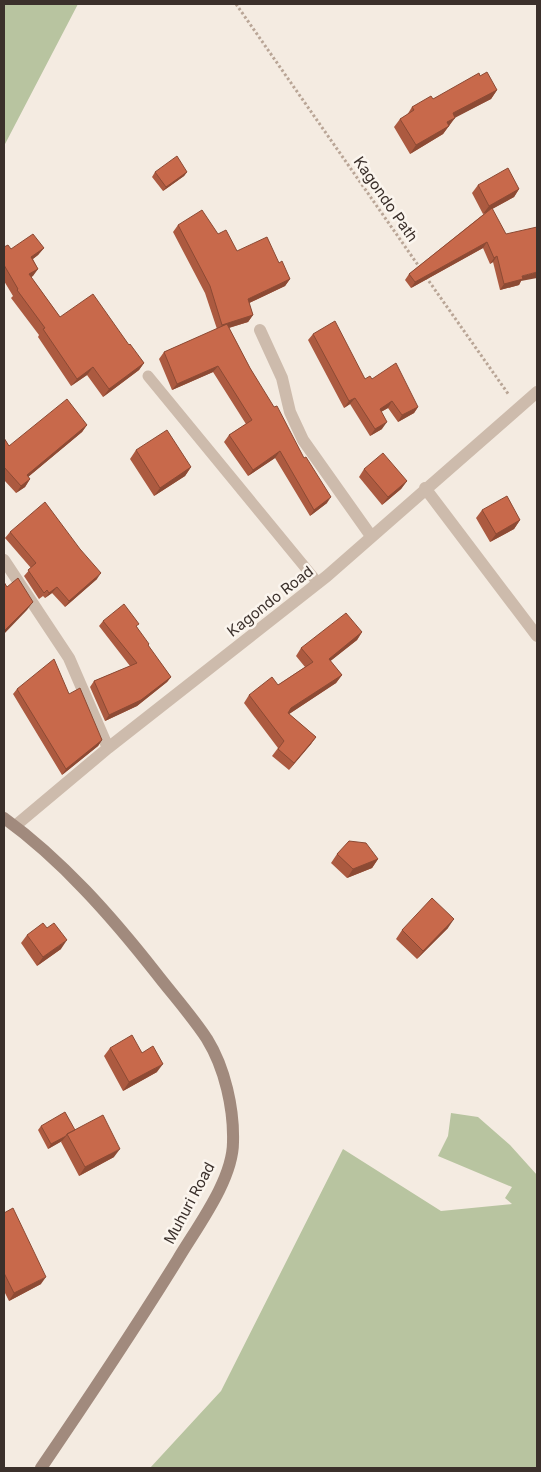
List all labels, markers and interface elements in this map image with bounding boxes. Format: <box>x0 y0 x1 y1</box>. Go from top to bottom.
street label: Kagondo Path <box>350 153 422 245</box>
street label: Kagondo Road <box>223 561 317 641</box>
street label: Muhuri Road <box>159 1159 219 1247</box>

